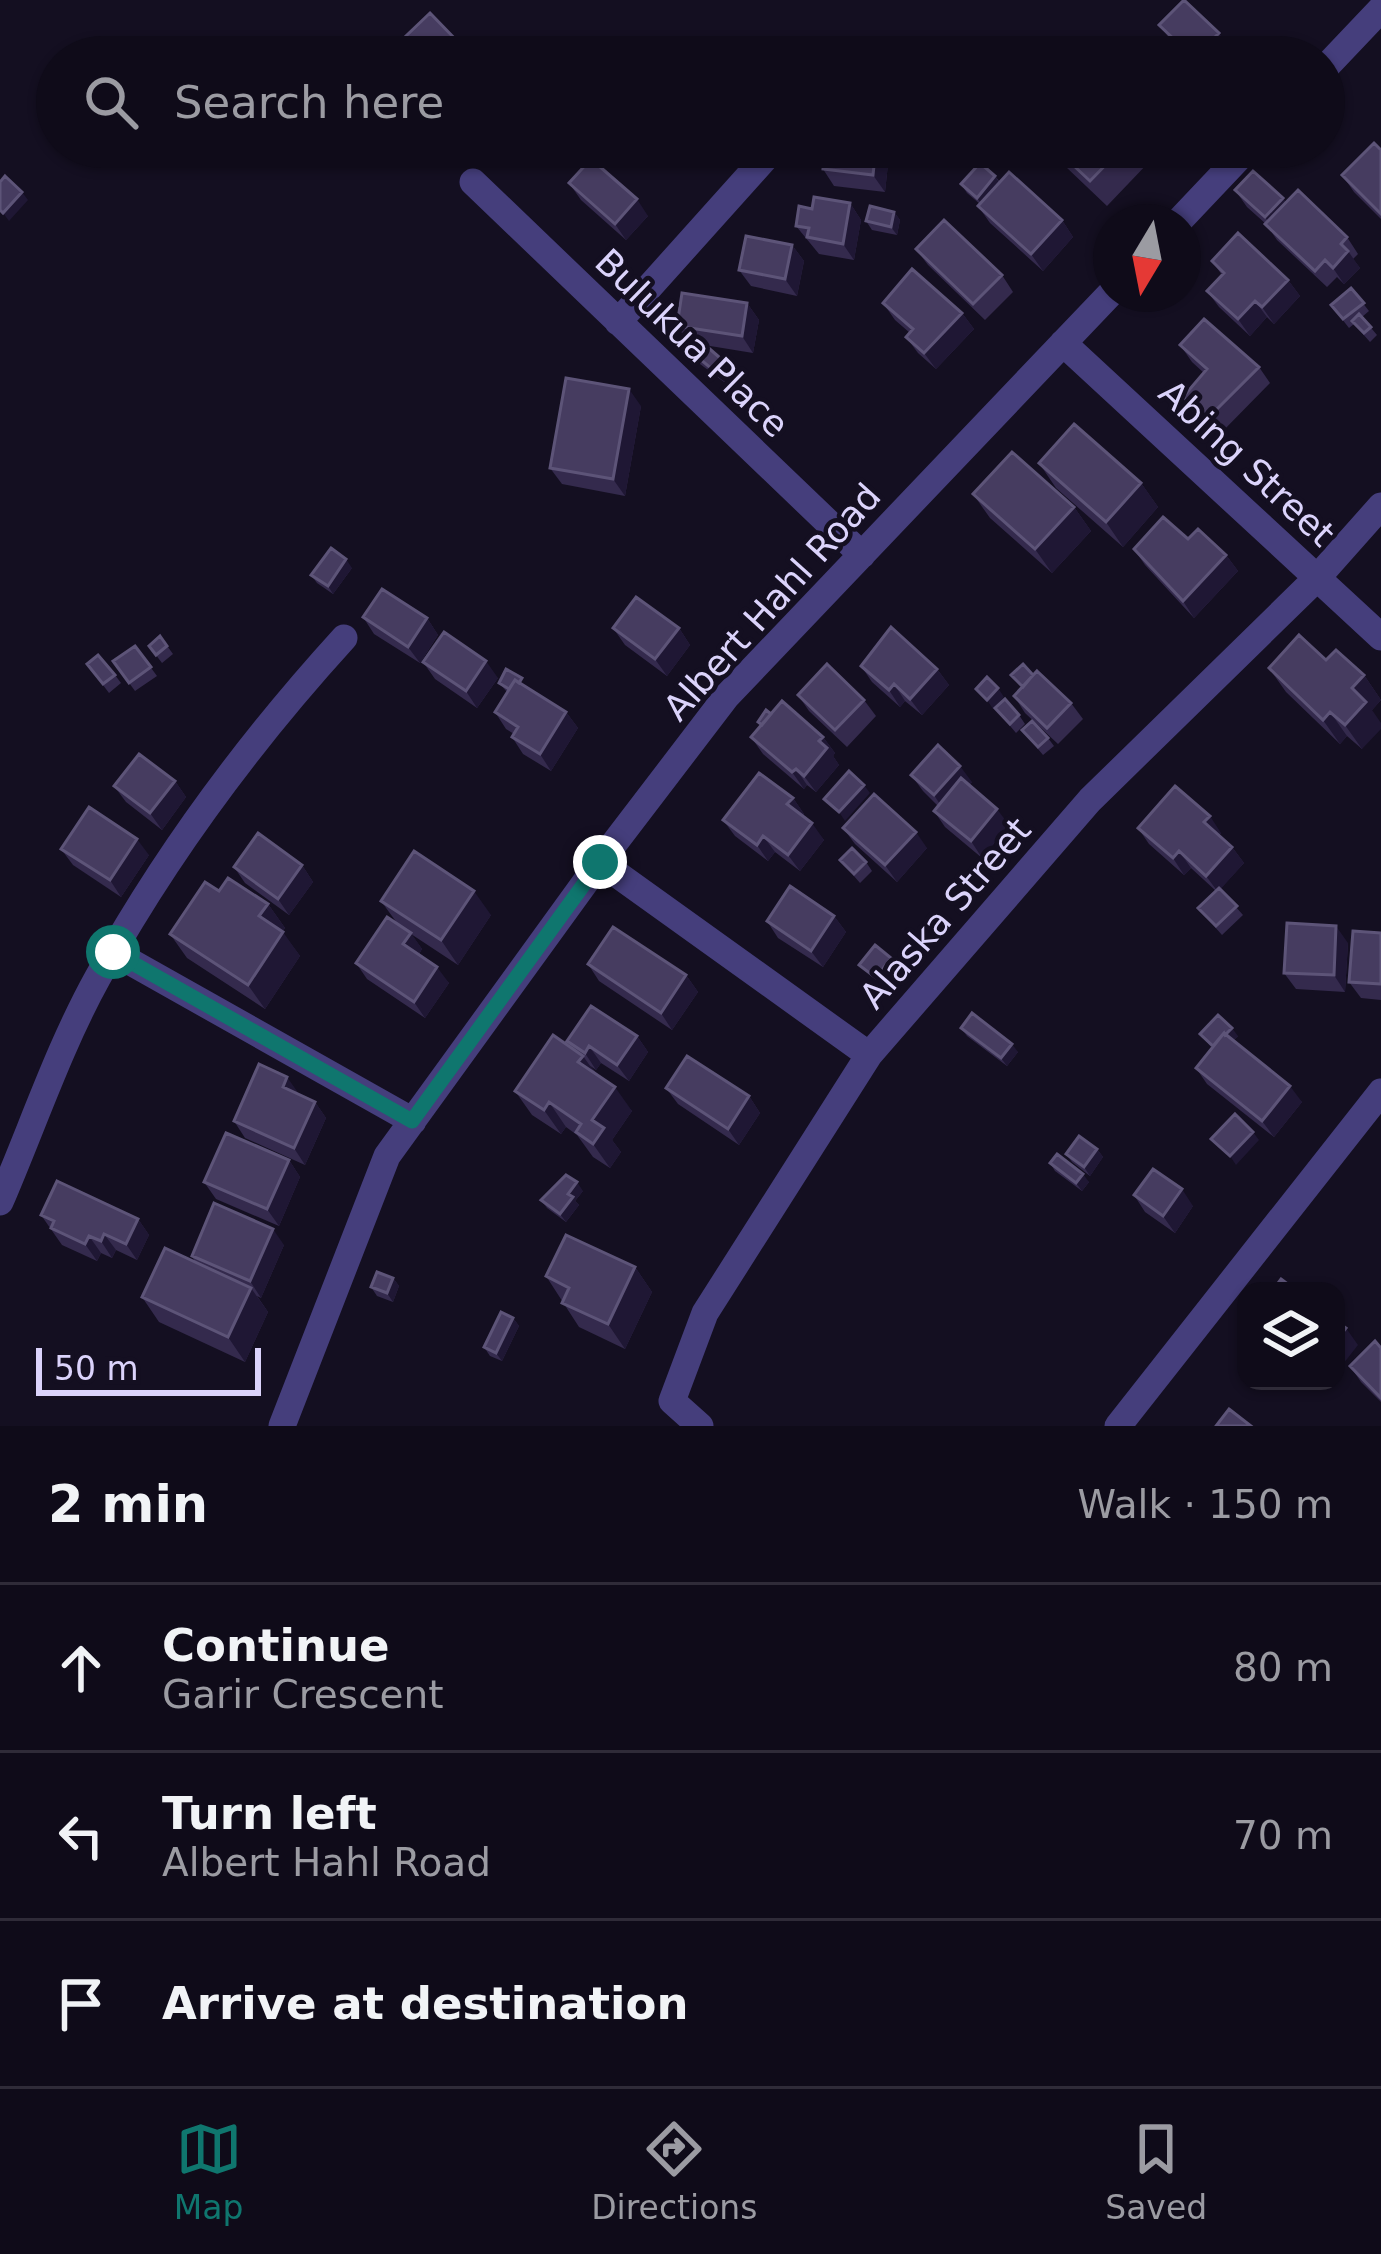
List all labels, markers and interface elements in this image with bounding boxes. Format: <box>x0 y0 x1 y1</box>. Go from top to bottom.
search box <box>36 36 1345 168</box>
icon: search <box>78 69 144 135</box>
text: Search here <box>174 76 444 129</box>
north arrow <box>1093 204 1201 312</box>
street label: Bulukua Place <box>587 241 797 445</box>
street label: Abing Street <box>1151 372 1343 554</box>
street label: Albert Hahl Road <box>655 475 889 729</box>
street label: Alaska Street <box>851 810 1039 1016</box>
route end <box>573 835 627 889</box>
route start <box>86 925 140 979</box>
map controls <box>1237 1282 1345 1390</box>
button: layers <box>1237 1282 1345 1390</box>
scale bar <box>36 1342 261 1395</box>
text: 50 m <box>54 1349 139 1388</box>
text: 2 min <box>48 1475 208 1534</box>
text: Walk · 150 m <box>1078 1482 1333 1527</box>
text: Continue <box>162 1619 390 1672</box>
icon: ahead <box>48 1635 114 1701</box>
text: 80 m <box>1233 1645 1333 1690</box>
text: Garir Crescent <box>162 1672 444 1717</box>
text: Turn left <box>162 1787 377 1840</box>
icon: left <box>48 1803 114 1869</box>
text: 70 m <box>1233 1813 1333 1858</box>
text: Albert Hahl Road <box>162 1840 491 1885</box>
icon: arrive <box>48 1971 114 2037</box>
text: Arrive at destination <box>162 1977 688 2030</box>
tab: Map <box>174 2116 244 2227</box>
tab: Directions <box>591 2116 757 2227</box>
tab: Saved <box>1105 2116 1207 2227</box>

